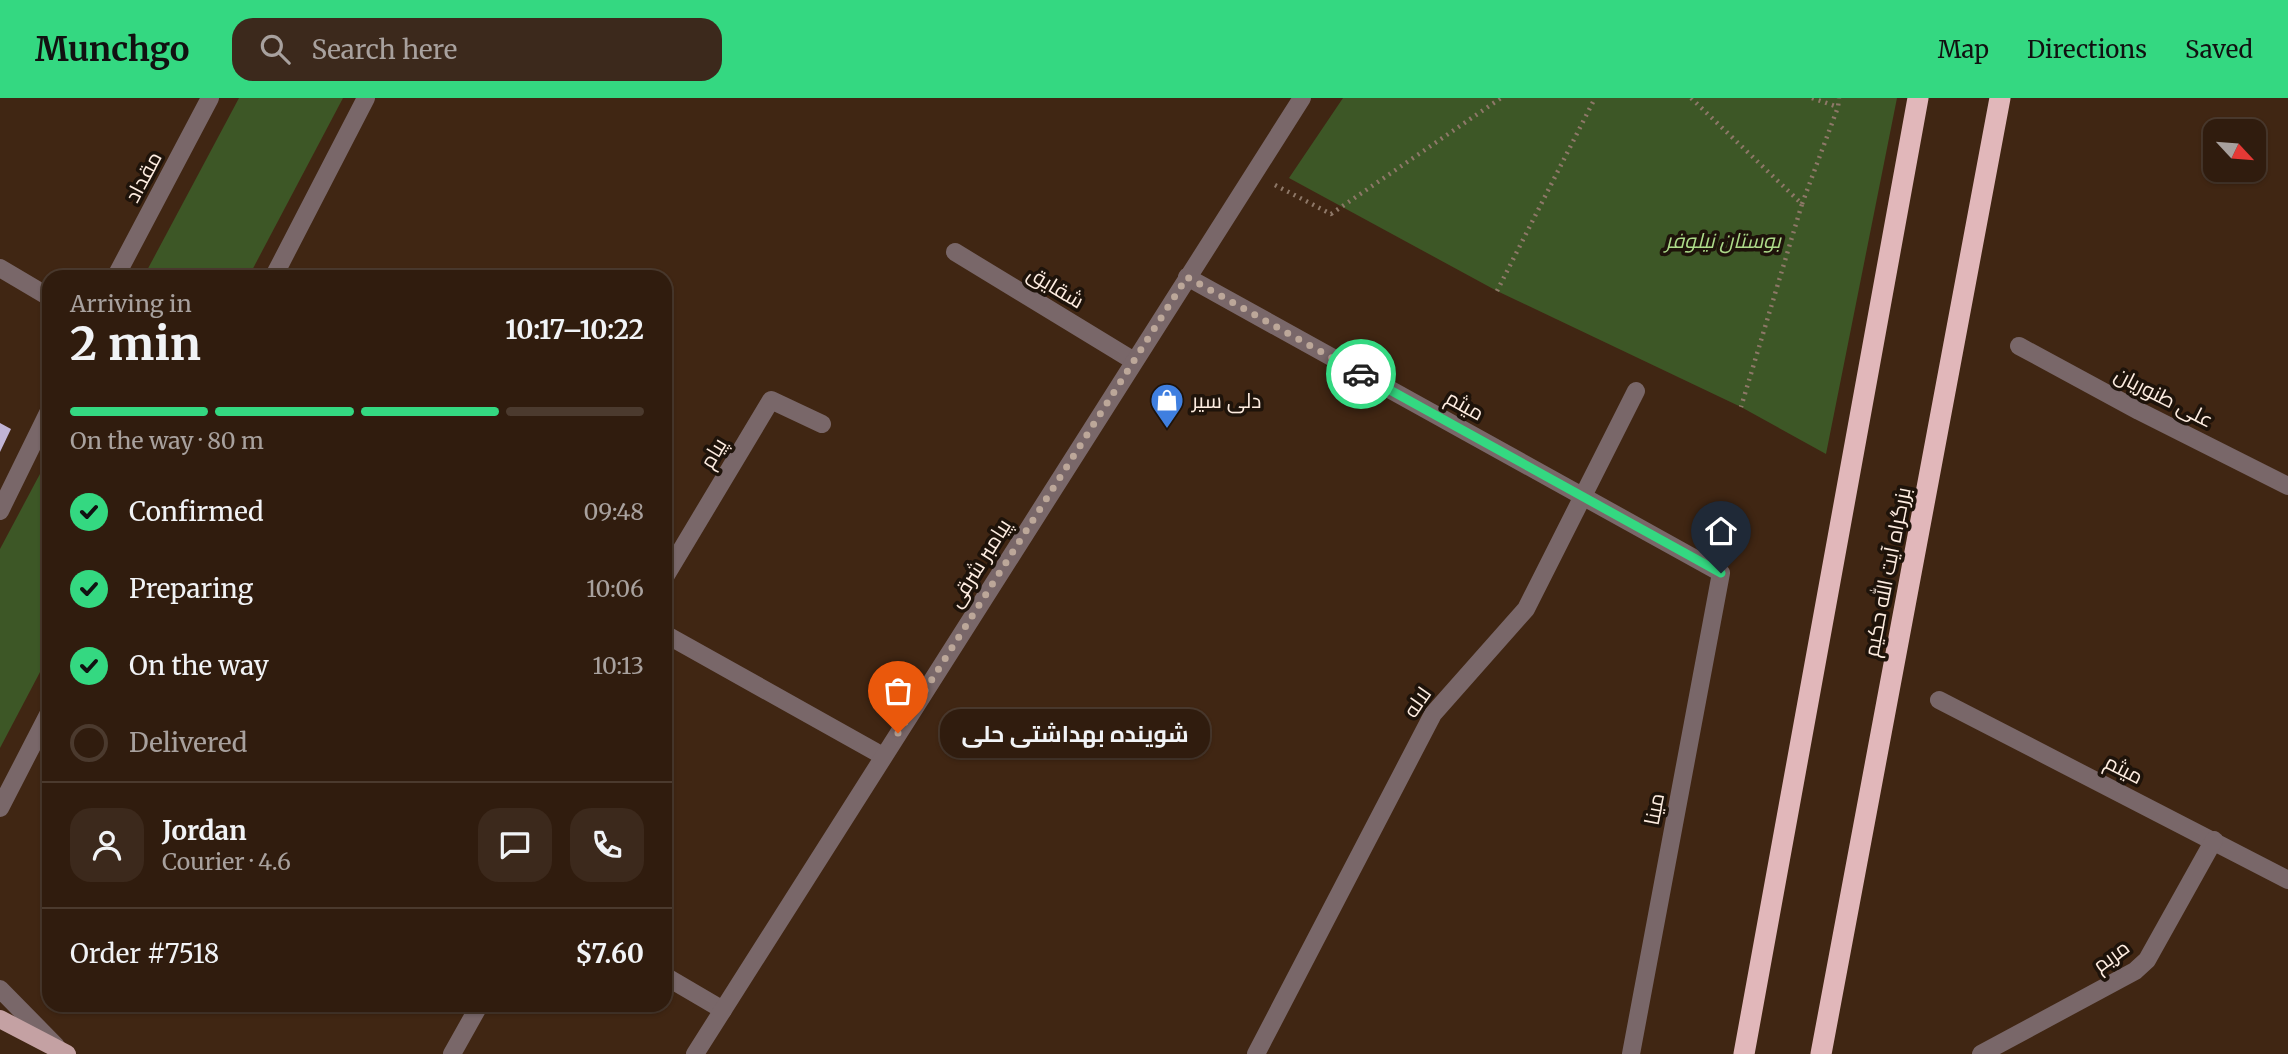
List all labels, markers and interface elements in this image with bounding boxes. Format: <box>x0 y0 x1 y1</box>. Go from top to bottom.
search box <box>232 18 722 81</box>
text: Munchgo <box>35 29 190 70</box>
icon: search <box>256 30 294 68</box>
text: Search here <box>312 33 457 66</box>
text: Map <box>1938 34 1989 65</box>
text: Directions <box>2027 34 2147 65</box>
text: Saved <box>2185 34 2253 65</box>
north arrow <box>2203 119 2266 182</box>
map controls <box>2203 119 2266 182</box>
street label: مقداد <box>118 147 168 207</box>
park label: بوستان نیلوفر <box>1662 227 1782 254</box>
street label: شقایق <box>1023 260 1089 314</box>
text: Arriving in <box>70 289 192 318</box>
text: 10:17–10:22 <box>505 313 644 346</box>
text: 2 min <box>70 315 201 373</box>
courier <box>1326 339 1396 409</box>
icon: car <box>1342 355 1380 393</box>
street label: علی طنوریان <box>2110 361 2218 433</box>
shop icon: دلی سیر <box>1148 381 1186 430</box>
street label: میثم <box>1441 384 1489 427</box>
place label: دلی سیر <box>1191 387 1261 414</box>
text: On the way · 80 m <box>70 426 264 455</box>
street label: پیام <box>693 432 734 474</box>
street label: بزرگراه آیت الله حکیم <box>1857 485 1918 659</box>
icon: check <box>70 493 108 531</box>
text: Confirmed <box>129 495 264 528</box>
text: 09:48 <box>583 497 644 526</box>
pin <box>1691 501 1751 573</box>
icon: home <box>1702 512 1740 550</box>
street label: پیامبر شرقی <box>941 513 1018 613</box>
icon: check <box>70 570 108 608</box>
text: Preparing <box>129 572 253 605</box>
text: 10:06 <box>586 574 644 603</box>
icon: check <box>70 647 108 685</box>
text: On the way <box>129 649 269 682</box>
text: 10:13 <box>593 651 644 680</box>
pin <box>868 661 928 733</box>
icon: bag <box>879 672 917 710</box>
street label: لاله <box>1397 681 1437 723</box>
callout: شوینده بهداشتی حلی <box>940 708 1210 758</box>
text: شوینده بهداشتی حلی <box>961 719 1189 748</box>
text: Delivered <box>129 726 248 759</box>
street label: میثم <box>2100 748 2148 791</box>
street label: مینا <box>1638 791 1670 827</box>
button: person <box>70 808 144 882</box>
button: chat <box>478 808 552 882</box>
button: phone <box>570 808 644 882</box>
text: Jordan <box>162 814 247 847</box>
text: Courier · 4.6 <box>162 847 291 876</box>
street label: مریم <box>2087 934 2135 979</box>
text: Order #7518 <box>70 937 219 970</box>
text: $7.60 <box>575 937 644 970</box>

